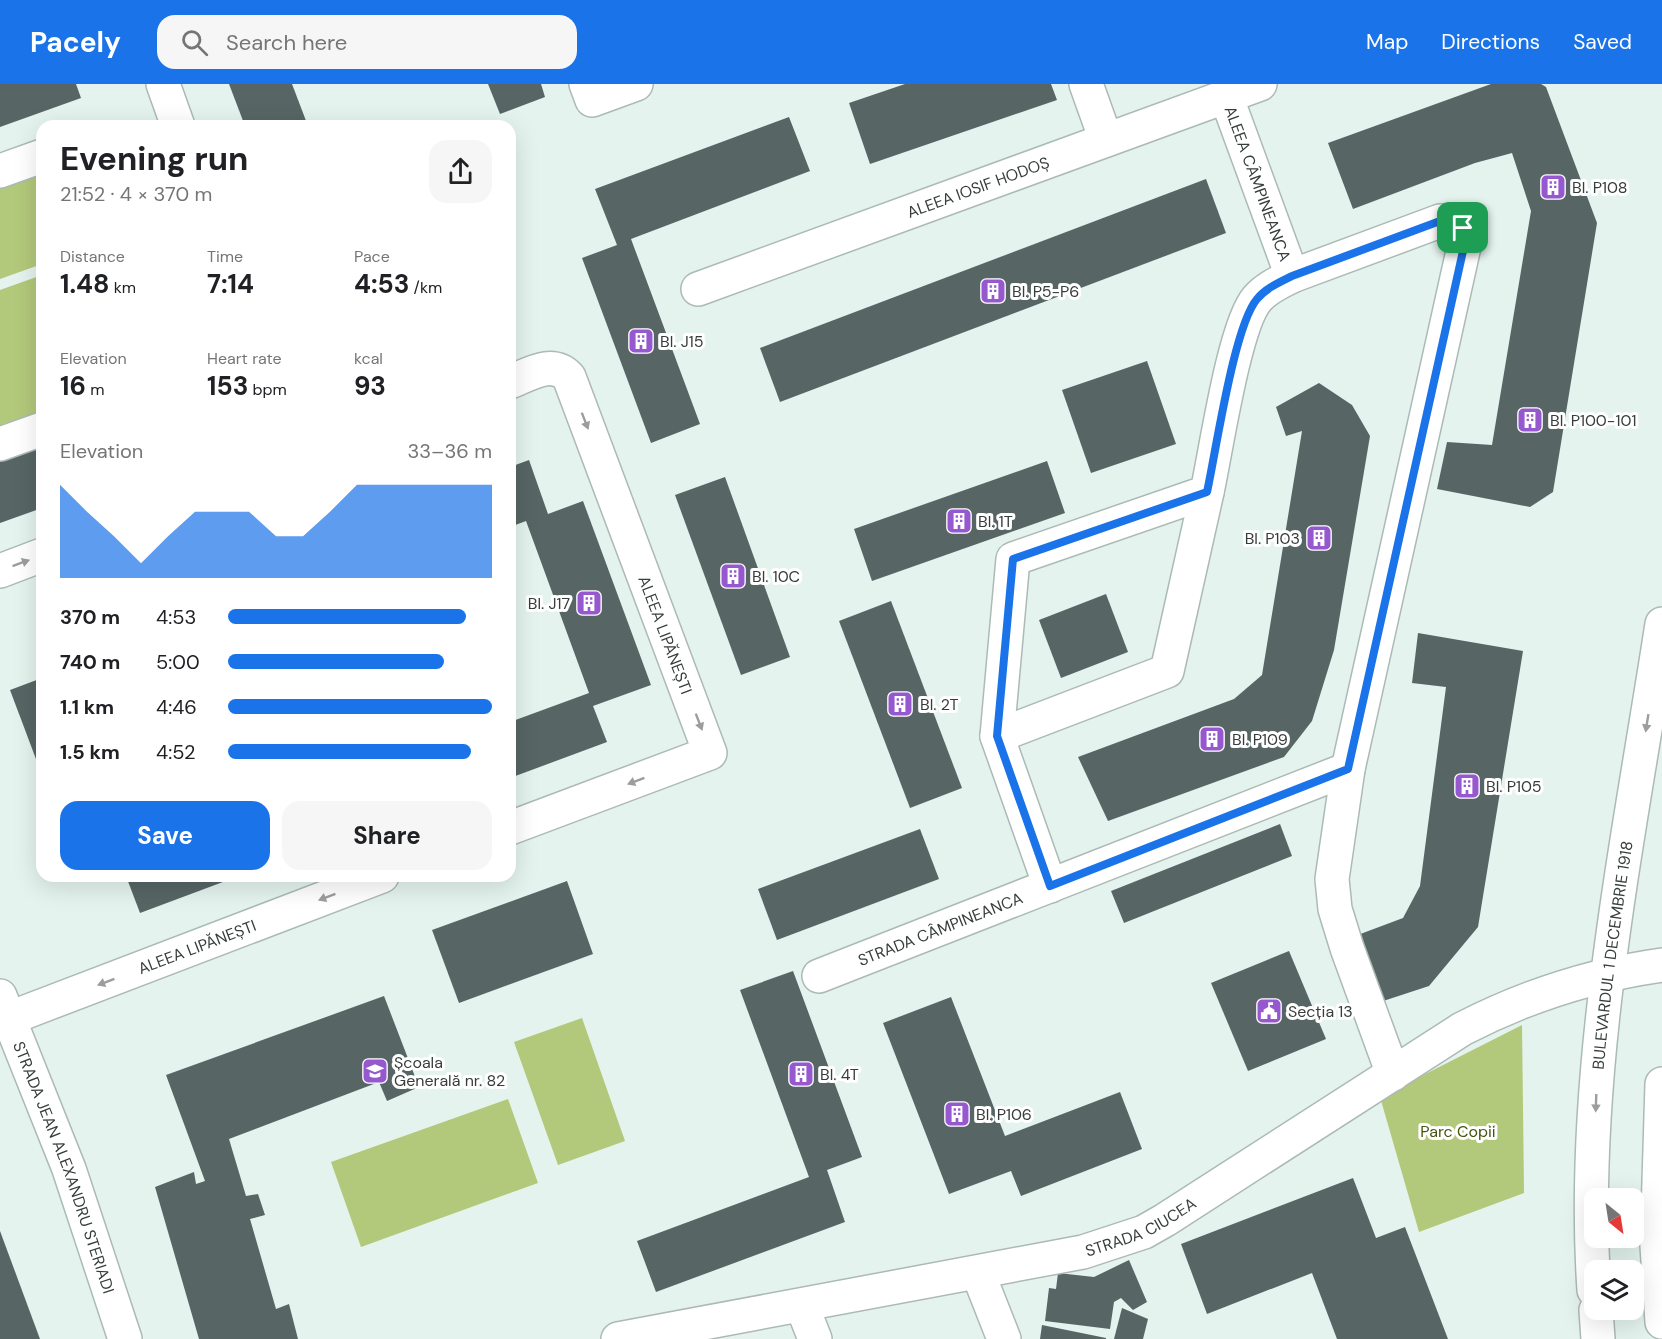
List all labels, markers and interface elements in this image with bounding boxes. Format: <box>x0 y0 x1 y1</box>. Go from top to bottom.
search box <box>157 15 577 69</box>
text: Pacely <box>30 24 121 61</box>
icon: search <box>178 26 211 59</box>
text: Search here <box>226 28 347 57</box>
text: Map <box>1366 28 1408 56</box>
text: Directions <box>1441 28 1540 56</box>
text: Saved <box>1573 28 1632 56</box>
street label: ALEEA CÂMPINEANCA <box>1220 103 1296 264</box>
text: Evening run <box>60 137 248 180</box>
button: share <box>429 140 492 203</box>
street label: ALEEA IOSIF HODOȘ <box>904 151 1052 222</box>
building icon: Bl. P108 <box>1538 172 1568 202</box>
place label: Bl. P108 <box>1572 177 1628 198</box>
text: 21:52 · 4 × 370 m <box>60 181 212 207</box>
pin <box>1437 202 1488 253</box>
icon: arrive <box>1446 211 1479 244</box>
text: Distance <box>60 246 125 267</box>
text: Time <box>207 246 243 267</box>
text: Pace <box>354 246 390 267</box>
text: 1.48 <box>60 267 109 301</box>
text: 7:14 <box>207 267 254 301</box>
text: 4:53 <box>354 267 409 301</box>
building icon: Bl. P5-P6 <box>978 276 1008 306</box>
text: km <box>109 277 136 298</box>
text: /km <box>409 277 442 298</box>
place label: Bl. P5-P6 <box>1012 281 1079 302</box>
building icon: Bl. J15 <box>626 326 656 356</box>
place label: Bl. J15 <box>660 331 703 352</box>
text: Elevation <box>60 348 127 369</box>
text: Heart rate <box>207 348 282 369</box>
text: kcal <box>354 348 383 369</box>
text: 16 <box>60 369 86 403</box>
text: 153 <box>207 369 248 403</box>
text: 93 <box>354 369 386 403</box>
text: m <box>86 379 104 400</box>
text: bpm <box>248 379 287 400</box>
building icon: Bl. P100-101 <box>1515 405 1545 435</box>
place label: Bl. P100-101 <box>1550 410 1636 431</box>
one-way arrow <box>581 413 591 431</box>
text: Elevation <box>60 438 143 464</box>
text: 33–36 m <box>407 438 492 464</box>
building icon: Bl. 1T <box>944 506 974 536</box>
place label: Bl. 1T <box>978 511 1013 532</box>
building icon: Bl. P103 <box>1304 523 1334 553</box>
place label: Bl. P103 <box>1245 528 1300 549</box>
one-way arrow <box>12 557 30 567</box>
building icon: Bl. 10C <box>718 561 748 591</box>
place label: Bl. 10C <box>752 566 800 587</box>
street label: ALEEA LIPĂNEȘTI <box>634 572 697 697</box>
building icon: Bl. J17 <box>574 588 604 618</box>
place label: Bl. J17 <box>528 593 570 614</box>
text: 370 m <box>60 604 120 630</box>
text: 4:53 <box>156 604 196 630</box>
text: 740 m <box>60 649 120 675</box>
text: 5:00 <box>156 649 200 675</box>
building icon: Bl. 2T <box>885 689 915 719</box>
text: 1.1 km <box>60 694 114 720</box>
text: 4:46 <box>156 694 197 720</box>
place label: Bl. 2T <box>920 694 959 715</box>
one-way arrow <box>694 713 704 731</box>
one-way arrow <box>1642 713 1651 732</box>
building icon: Bl. P109 <box>1197 724 1227 754</box>
place label: Bl. P109 <box>1232 729 1288 750</box>
text: 1.5 km <box>60 739 120 765</box>
text: 4:52 <box>156 739 196 765</box>
building icon: Bl. P105 <box>1452 771 1482 801</box>
one-way arrow <box>627 776 645 786</box>
place label: Bl. P105 <box>1486 776 1542 797</box>
button: Save <box>60 801 270 870</box>
button: Share <box>282 801 492 870</box>
street label: BULEVARDUL 1 DECEMBRIE 1918 <box>1587 839 1637 1070</box>
street label: STRADA CÂMPINEANCA <box>855 887 1026 970</box>
one-way arrow <box>318 893 336 902</box>
street label: ALEEA LIPĂNEȘTI <box>135 915 259 979</box>
one-way arrow <box>96 977 114 987</box>
public building icon: Secția 13 <box>1254 996 1284 1026</box>
place label: Secția 13 <box>1288 1001 1353 1022</box>
street label: STRADA JEAN ALEXANDRU STERIADI <box>9 1038 120 1296</box>
place label: Școala Generală nr. 82 <box>394 1052 505 1091</box>
school or university icon: Școala Generală nr. 82 <box>360 1056 390 1086</box>
building icon: Bl. 4T <box>786 1059 816 1089</box>
place label: Bl. 4T <box>820 1064 859 1085</box>
one-way arrow <box>1592 1094 1601 1113</box>
building icon: Bl. P106 <box>942 1099 972 1129</box>
place label: Bl. P106 <box>976 1104 1032 1125</box>
park label: Parc Copii <box>1420 1121 1496 1142</box>
north arrow <box>1584 1188 1644 1248</box>
map controls <box>1584 1188 1644 1320</box>
street label: STRADA CIUCEA <box>1082 1192 1200 1261</box>
button: layers <box>1584 1260 1644 1320</box>

